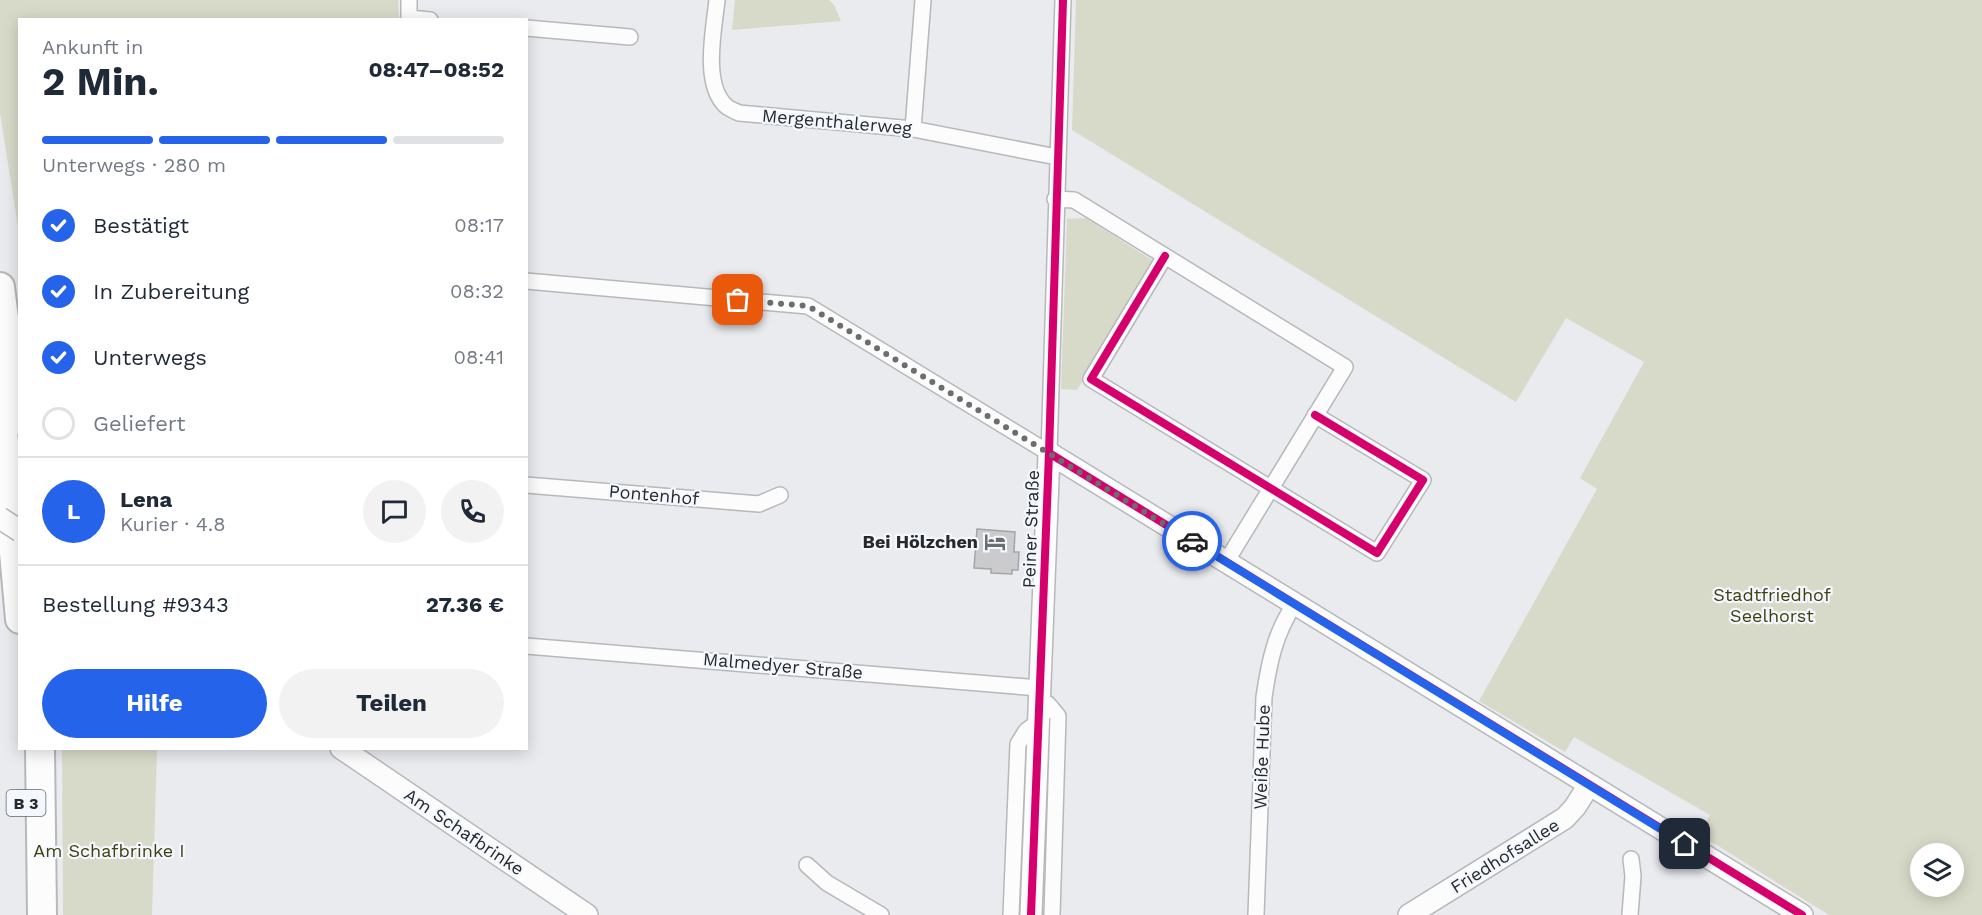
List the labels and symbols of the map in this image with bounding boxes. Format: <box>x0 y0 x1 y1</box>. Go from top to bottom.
street label: Mergenthalerweg <box>761 104 913 139</box>
pin <box>712 274 763 325</box>
street label: Peiner Straße <box>1018 469 1043 589</box>
street label: Pontenhof <box>608 480 700 509</box>
courier <box>1162 511 1222 571</box>
hotel icon: Bei Hölzchen <box>983 530 1007 554</box>
place label: Bei Hölzchen <box>863 531 978 552</box>
park label: Stadtfriedhof Seelhorst <box>1713 584 1831 626</box>
street label: Malmedyer Straße <box>702 648 864 683</box>
street label: Weiße Hube <box>1249 704 1274 810</box>
street label: Am Schafbrinke <box>400 784 528 879</box>
road number: B 3 <box>6 790 46 816</box>
street label: Friedhofsallee <box>1446 814 1563 897</box>
pin <box>1659 818 1710 869</box>
park label: Am Schafbrinke I <box>33 840 185 861</box>

